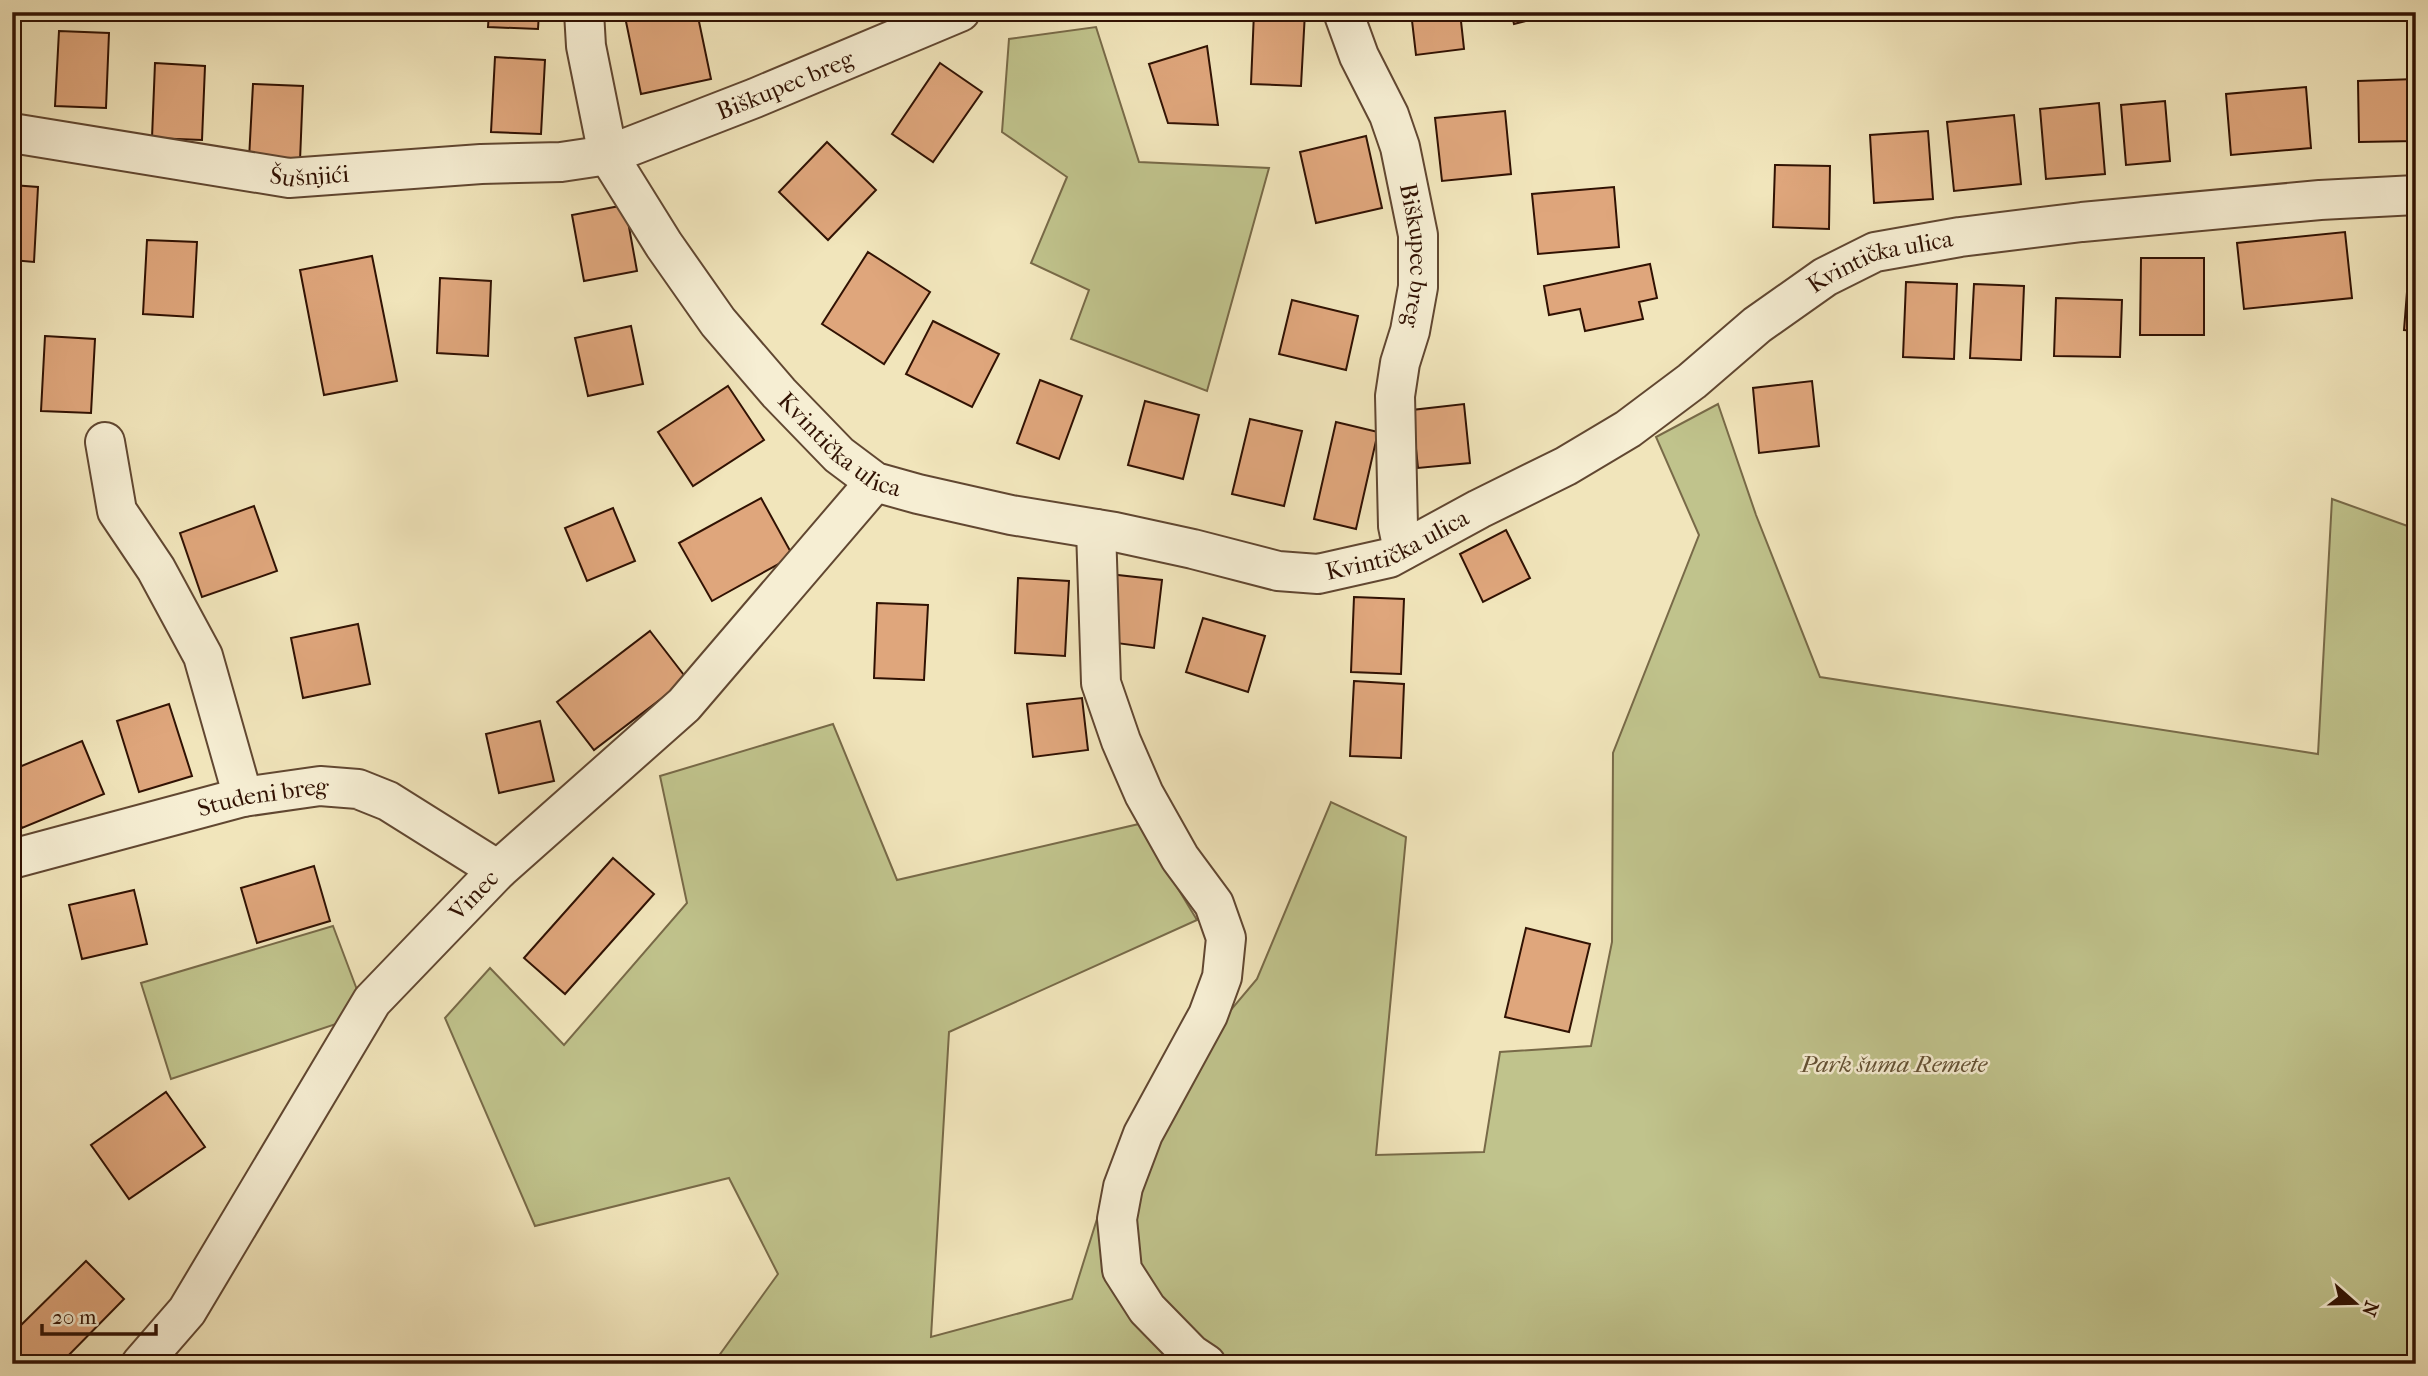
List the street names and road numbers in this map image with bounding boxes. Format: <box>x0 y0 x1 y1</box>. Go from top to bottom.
street label: Biškupec breg <box>713 44 859 126</box>
street label: Šušnjići <box>268 160 350 193</box>
street label: Biškupec breg <box>1394 181 1433 331</box>
street label: Kvintička ulica <box>1802 224 1956 299</box>
street label: Kvintička ulica <box>772 387 905 503</box>
street label: Kvintička ulica <box>1323 503 1474 586</box>
street label: Studeni breg <box>194 772 331 823</box>
street label: Vinec <box>443 864 504 927</box>

